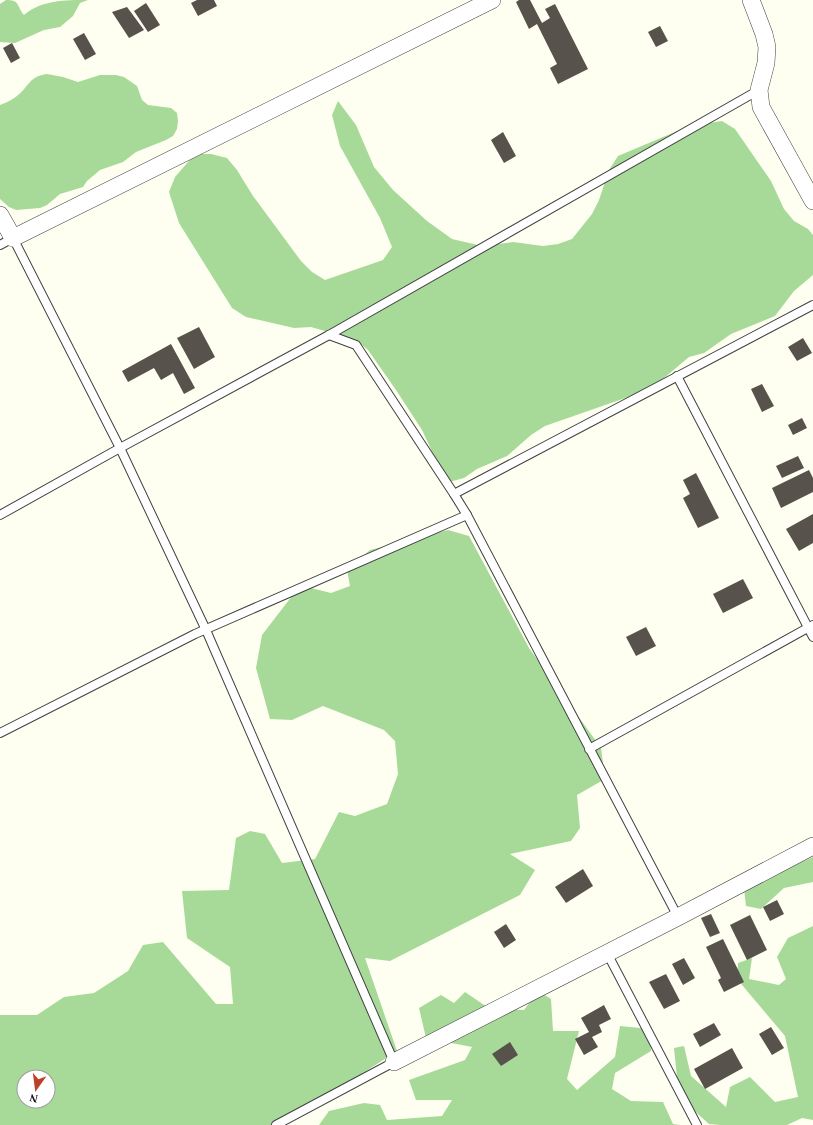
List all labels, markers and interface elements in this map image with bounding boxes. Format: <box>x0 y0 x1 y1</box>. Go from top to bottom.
north arrow <box>16 1069 56 1109</box>
text: N <box>28 1092 39 1105</box>

